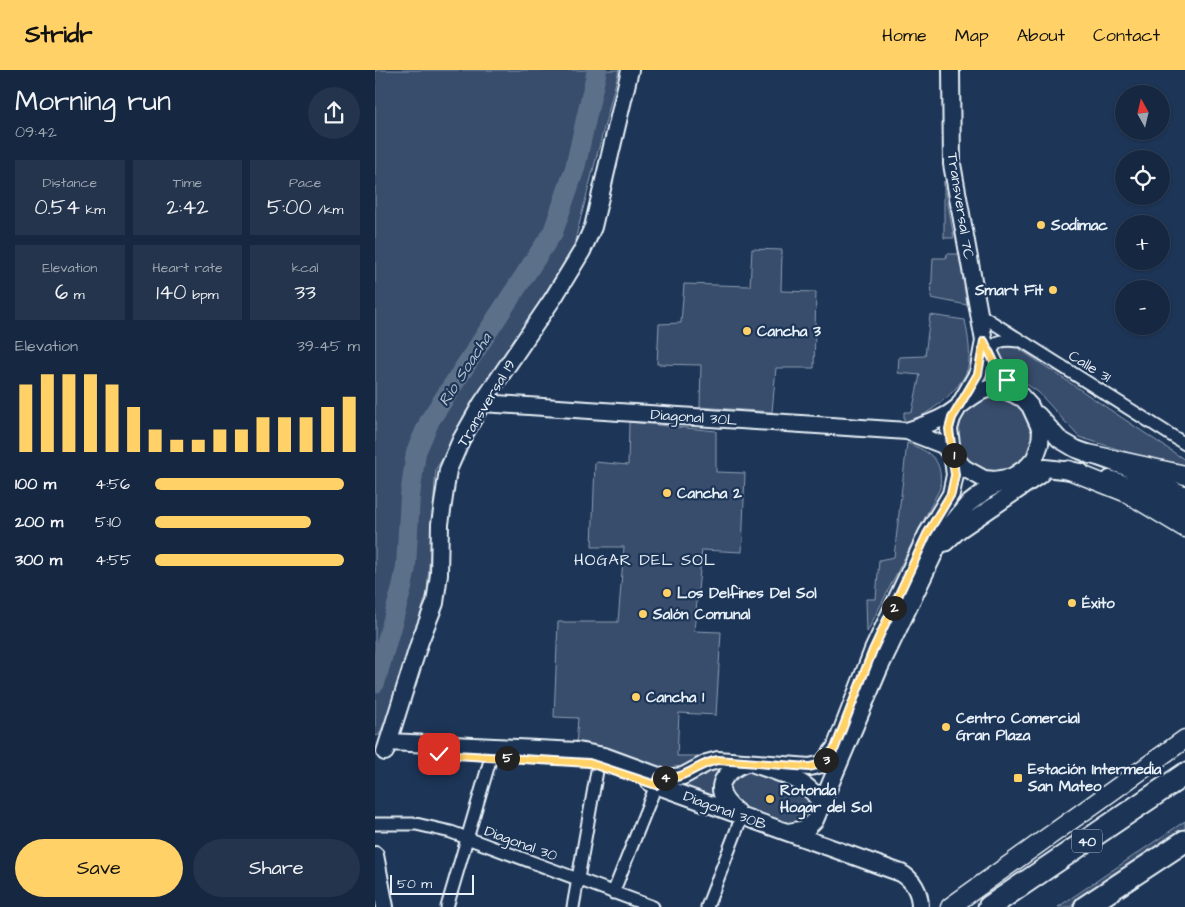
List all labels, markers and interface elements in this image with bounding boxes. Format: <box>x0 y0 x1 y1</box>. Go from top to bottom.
text: Stridr <box>25 18 93 52</box>
text: Home <box>882 23 927 48</box>
text: Map <box>955 23 989 48</box>
text: About <box>1017 23 1065 48</box>
text: Contact <box>1093 23 1160 48</box>
text: Morning run <box>15 82 171 121</box>
north arrow <box>1115 85 1170 140</box>
map controls <box>1115 85 1170 335</box>
button: share <box>308 87 360 139</box>
text: 09:42 <box>15 121 57 143</box>
button: locate <box>1115 150 1170 205</box>
street label: Transversal 7C <box>942 151 979 261</box>
text: Distance <box>43 173 97 193</box>
text: Time <box>173 173 202 193</box>
text: Pace <box>289 173 321 193</box>
text: 0.54 <box>35 193 80 222</box>
text: 2:42 <box>167 193 208 222</box>
text: 5:00 <box>267 193 312 222</box>
text: km <box>80 200 105 220</box>
text: /km <box>312 200 343 220</box>
place label: Sodimac <box>1050 215 1108 236</box>
button: + <box>1115 215 1170 270</box>
marker: Sodimac <box>1035 219 1047 231</box>
text: Elevation <box>42 258 97 278</box>
text: Heart rate <box>152 258 223 278</box>
text: kcal <box>292 258 319 278</box>
text: 6 <box>55 278 68 307</box>
text: 140 <box>156 278 187 307</box>
text: 33 <box>294 278 316 307</box>
place label: Smart Fit <box>974 280 1044 301</box>
button: − <box>1115 280 1170 335</box>
marker: Smart Fit <box>1047 284 1059 296</box>
text: m <box>68 285 85 305</box>
text: bpm <box>187 285 219 305</box>
place label: Cancha 3 <box>757 321 821 342</box>
marker: Cancha 3 <box>741 325 753 337</box>
water label: Río Soacha <box>433 328 497 410</box>
text: Elevation <box>15 335 78 357</box>
text: 39–45 m <box>297 335 360 357</box>
street label: Calle 31 <box>1064 345 1115 388</box>
street label: Transversal 19 <box>452 356 521 451</box>
pin <box>986 359 1028 401</box>
icon: arrive <box>993 366 1021 394</box>
street label: Diagonal 30L <box>650 404 739 432</box>
pin: 1 <box>941 442 967 468</box>
text: 1 <box>954 445 955 465</box>
text: 100 m <box>15 473 56 495</box>
text: 4:56 <box>95 473 130 495</box>
place label: Cancha 2 <box>677 483 742 504</box>
marker: Cancha 2 <box>661 487 673 499</box>
text: 200 m <box>15 511 63 533</box>
text: 5:10 <box>95 511 121 533</box>
text: 300 m <box>15 549 62 571</box>
text: 4:55 <box>95 549 131 571</box>
district label: HOGAR DEL SOL <box>574 549 716 571</box>
place label: Los Delfines Del Sol <box>677 583 817 604</box>
marker: Los Delfines Del Sol <box>661 587 673 599</box>
place label: Éxito <box>1082 593 1115 614</box>
pin: 2 <box>881 596 907 620</box>
marker: Éxito <box>1066 597 1078 609</box>
text: 2 <box>890 598 899 618</box>
place label: Salón Comunal <box>652 604 751 625</box>
marker: Salón Comunal <box>637 608 649 620</box>
place label: Cancha 1 <box>646 687 704 708</box>
marker: Cancha 1 <box>630 691 642 703</box>
place label: Centro Comercial Gran Plaza <box>956 708 1081 746</box>
marker: Centro Comercial Gran Plaza <box>940 721 952 733</box>
pin <box>418 733 460 775</box>
icon: check <box>425 740 453 768</box>
pin: 5 <box>495 746 519 770</box>
text: 5 <box>503 748 512 768</box>
pin: 3 <box>813 748 839 772</box>
text: 3 <box>823 750 830 770</box>
place label: Estación Intermedia San Mateo <box>1027 759 1162 797</box>
pin: 4 <box>653 766 677 790</box>
text: 4 <box>661 768 670 788</box>
marker: Estación Intermedia San Mateo <box>1012 772 1024 784</box>
place label: Rotonda Hogar del Sol <box>780 780 872 820</box>
street label: Diagonal 30B <box>680 786 770 836</box>
marker: Rotonda Hogar del Sol <box>764 793 776 805</box>
street label: Diagonal 30 <box>481 821 561 868</box>
road number: 40 <box>1072 829 1102 852</box>
button: Save <box>15 839 183 897</box>
button: Share <box>193 839 360 897</box>
scale bar <box>390 872 474 895</box>
text: 50 m <box>397 874 432 894</box>

